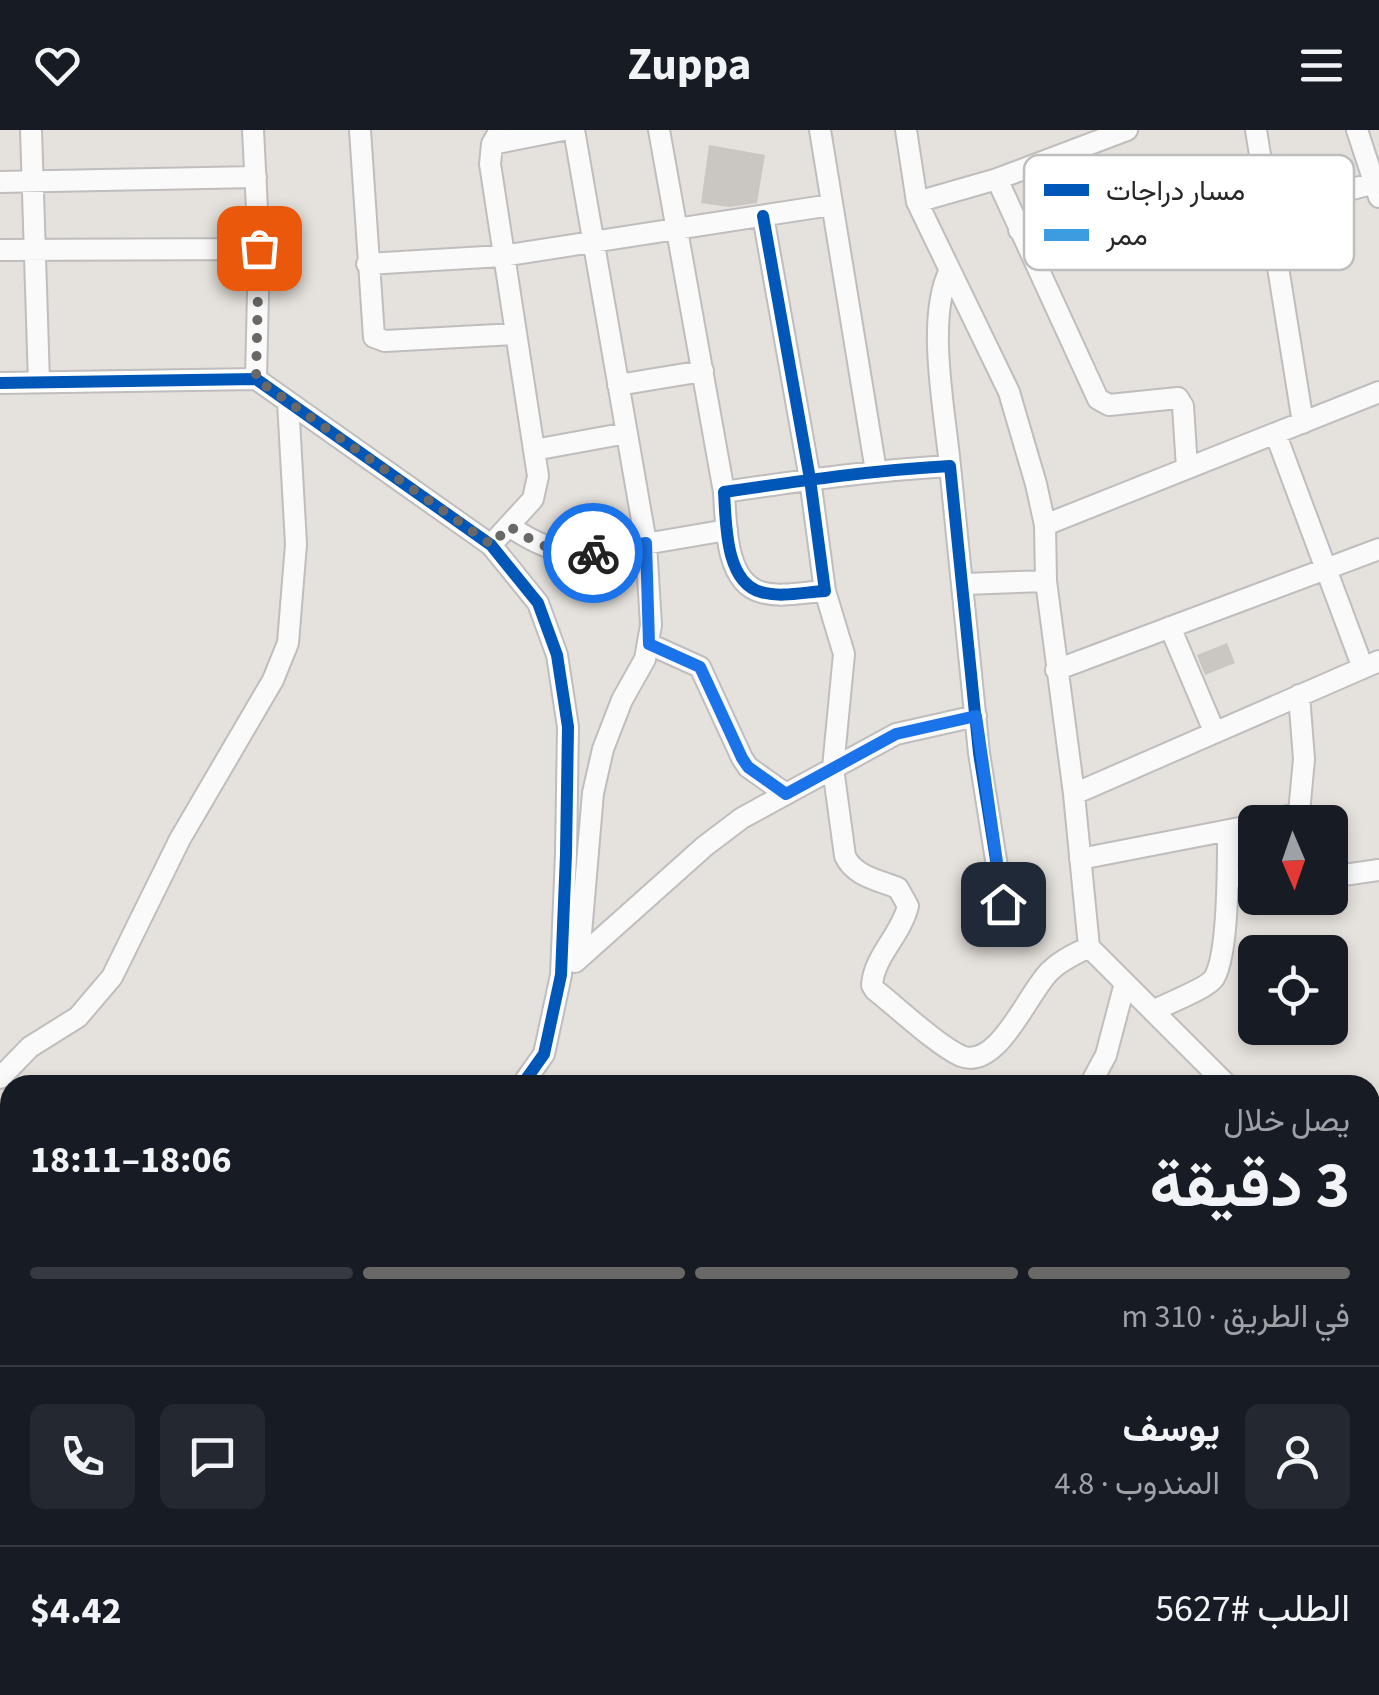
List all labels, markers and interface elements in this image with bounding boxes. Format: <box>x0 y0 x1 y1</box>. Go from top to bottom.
text: Zuppa <box>627 33 752 97</box>
icon: heart <box>30 38 85 93</box>
icon: menu <box>1294 38 1349 93</box>
legend <box>1024 155 1354 270</box>
text: مسار دراجات <box>1106 171 1245 211</box>
pin <box>217 206 302 291</box>
text: ممر <box>1105 216 1148 256</box>
icon: bag <box>232 221 287 276</box>
courier <box>543 503 643 603</box>
icon: bike <box>566 526 621 581</box>
north arrow <box>1238 805 1348 915</box>
map controls <box>1238 805 1348 1045</box>
pin <box>961 862 1046 947</box>
icon: home <box>976 877 1031 932</box>
button: locate <box>1238 935 1348 1045</box>
text: يصل خلال <box>1223 1098 1350 1144</box>
text: 18:06–18:11 <box>30 1133 232 1187</box>
text: 3 دقيقة <box>1149 1139 1350 1232</box>
text: في الطريق · 310 m <box>1122 1294 1350 1340</box>
text: يوسف <box>1123 1402 1220 1456</box>
button: phone <box>30 1404 135 1509</box>
button: chat <box>160 1404 265 1509</box>
button: person <box>1245 1404 1350 1509</box>
text: المندوب · 4.8 <box>1054 1461 1220 1507</box>
text: الطلب #5627 <box>1155 1582 1350 1636</box>
text: $4.42 <box>30 1584 122 1638</box>

